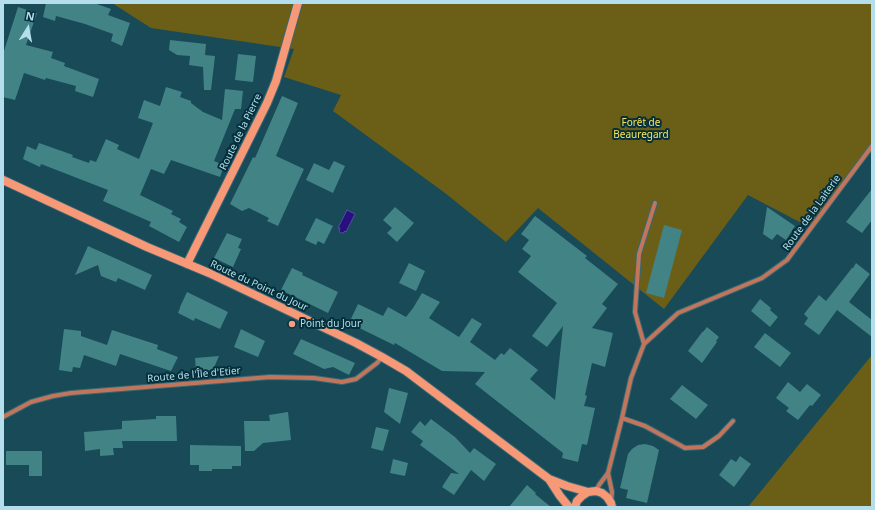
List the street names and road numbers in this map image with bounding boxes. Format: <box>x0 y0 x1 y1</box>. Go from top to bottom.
street label: Route de la Pierre <box>217 92 265 172</box>
street label: Route de la Laiterie <box>781 173 843 253</box>
street label: Route du Point du Jour <box>208 258 310 314</box>
street label: Route de l'Île d'Etier <box>147 365 241 385</box>

